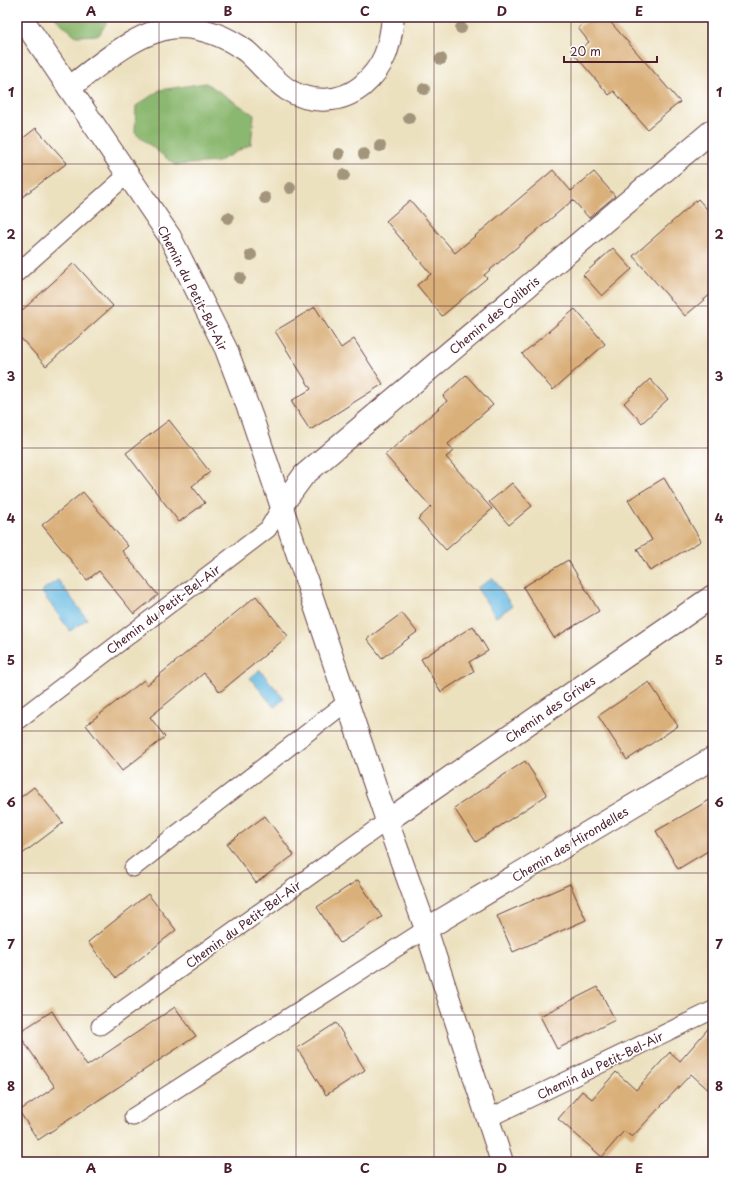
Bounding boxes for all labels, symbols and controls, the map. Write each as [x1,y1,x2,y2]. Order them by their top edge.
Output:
text: A [86,1,96,20]
text: B [224,1,233,20]
text: C [360,1,370,20]
text: D [497,1,507,20]
text: E [635,1,643,20]
scale bar [564,38,657,64]
text: 20 m [570,42,601,60]
text: 1 [8,82,14,101]
text: 1 [716,82,722,101]
street label: Chemin du Petit-Bel-Air [154,222,233,354]
text: 2 [6,224,16,243]
text: 2 [714,224,724,243]
street label: Chemin des Colibris [445,272,543,358]
text: 3 [7,366,16,385]
text: 3 [715,366,724,385]
text: 4 [7,508,16,527]
text: 4 [715,508,724,527]
street label: Chemin du Petit-Bel-Air [102,560,224,658]
text: 5 [7,650,15,669]
text: 5 [715,650,723,669]
street label: Chemin des Grives [501,671,599,747]
text: 6 [6,792,16,811]
text: 6 [714,792,724,811]
street label: Chemin des Hirondelles [508,802,632,886]
street label: Chemin du Petit-Bel-Air [182,876,305,972]
text: 7 [7,934,15,953]
text: 7 [715,934,723,953]
street label: Chemin du Petit-Bel-Air [534,1026,667,1103]
text: 8 [7,1076,15,1095]
text: 8 [715,1076,723,1095]
text: A [86,1158,96,1177]
text: B [224,1158,233,1177]
text: C [360,1158,370,1177]
text: D [497,1158,507,1177]
text: E [635,1158,643,1177]

